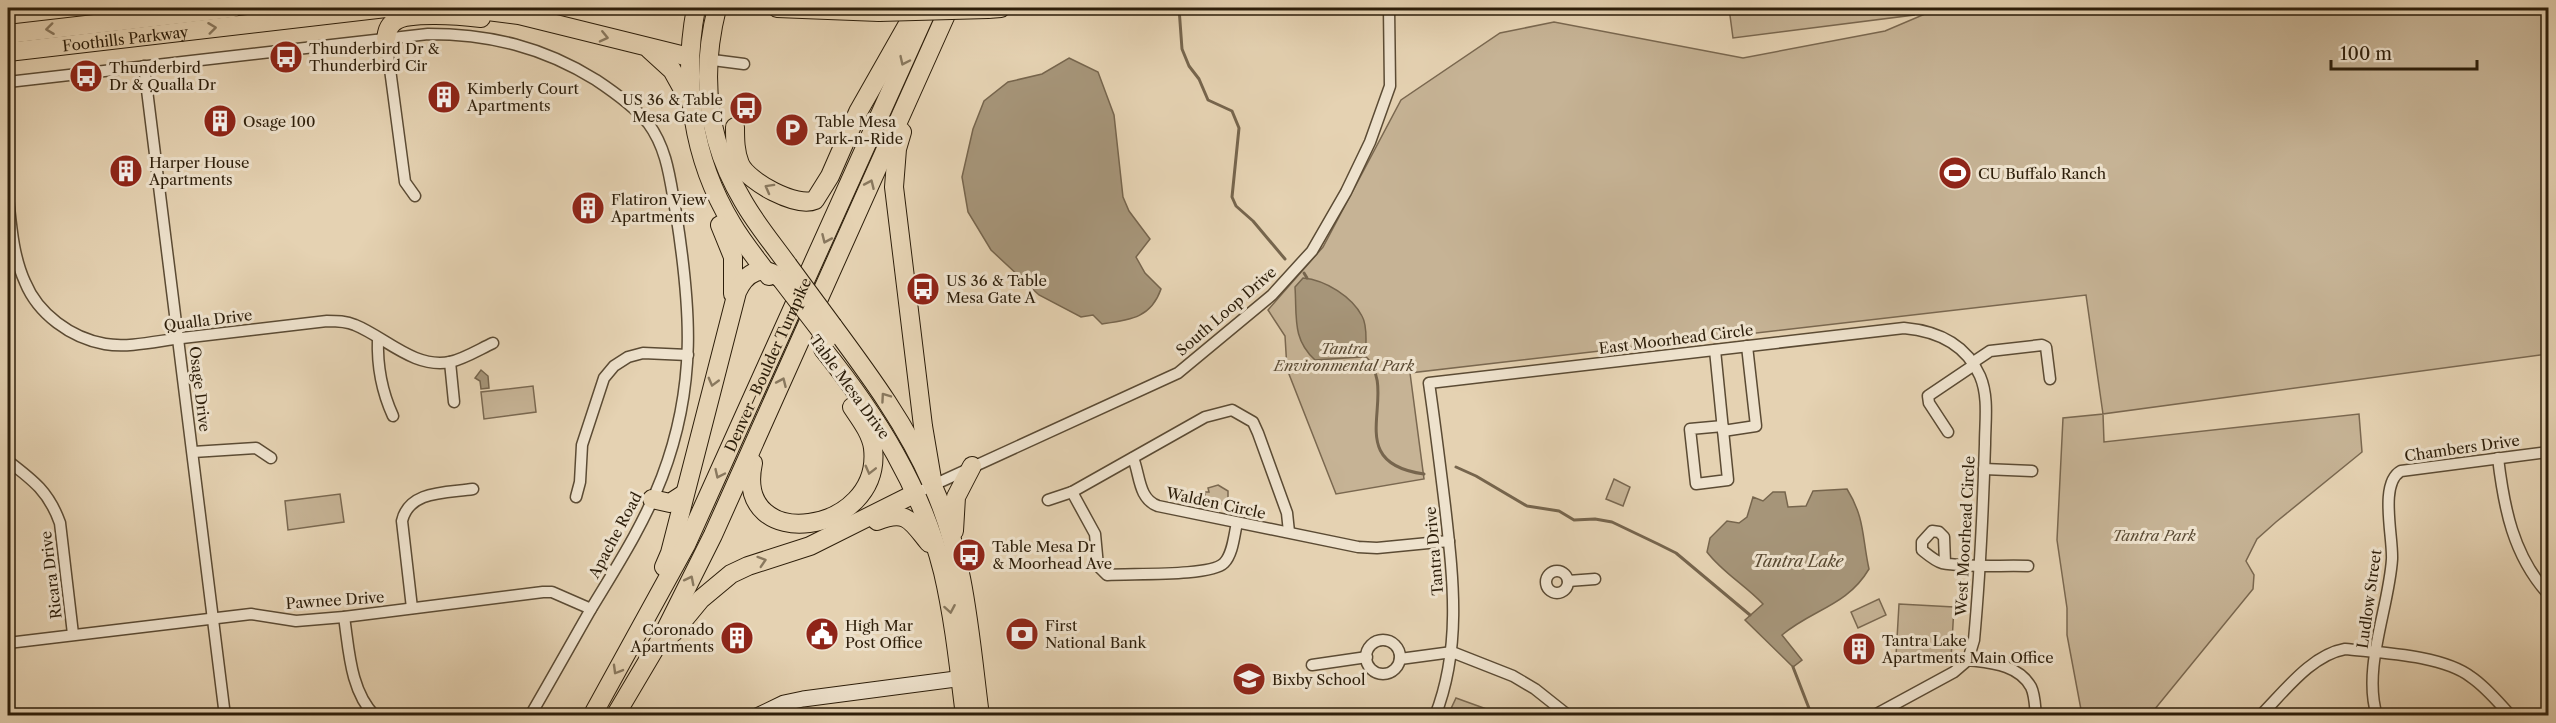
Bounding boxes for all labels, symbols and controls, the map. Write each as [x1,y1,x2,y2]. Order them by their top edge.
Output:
one-way arrow [45,22,54,35]
street label: Foothills Parkway [61,22,190,55]
one-way arrow [207,22,216,34]
one-way arrow [599,30,609,43]
scale bar [2331,33,2476,71]
bus stop icon: Thunderbird Dr & Thunderbird Cir [268,39,304,75]
place label: Thunderbird Dr & Thunderbird Cir [309,39,439,75]
text: 100 m [2340,43,2392,65]
one-way arrow [900,54,912,65]
bus stop icon: Thunderbird Dr & Qualla Dr [68,58,104,94]
place label: Thunderbird Dr & Qualla Dr [109,58,217,94]
building icon: Kimberly Court Apartments [426,79,462,115]
place label: Kimberly Court Apartments [466,79,579,115]
place label: US 36 & Table Mesa Gate C [622,90,723,126]
bus stop icon: US 36 & Table Mesa Gate C [728,90,764,126]
building icon: Osage 100 [202,103,238,139]
place label: Osage 100 [243,112,315,131]
parking icon: Table Mesa Park-n-Ride [774,112,810,148]
place label: Table Mesa Park-n-Ride [815,112,903,148]
building icon: Harper House Apartments [108,153,144,189]
place label: Harper House Apartments [148,153,250,189]
sports icon: CU Buffalo Ranch [1937,155,1973,191]
place label: CU Buffalo Ranch [1978,164,2107,183]
one-way arrow [863,180,875,191]
one-way arrow [765,184,775,195]
building icon: Flatiron View Apartments [570,190,606,226]
place label: Flatiron View Apartments [610,190,708,226]
one-way arrow [821,233,833,244]
street label: South Loop Drive [1172,262,1280,360]
bus stop icon: US 36 & Table Mesa Gate A [905,271,941,307]
place label: US 36 & Table Mesa Gate A [946,271,1047,307]
street label: Denver–Boulder Turnpike [720,274,815,455]
street label: Qualla Drive [163,305,253,335]
street label: East Moorhead Circle [1598,320,1754,358]
street label: Table Mesa Drive [806,331,894,443]
park label: Tantra Environmental Park [1273,339,1414,375]
street label: Osage Drive [185,345,215,433]
one-way arrow [708,376,720,387]
one-way arrow [775,377,787,388]
one-way arrow [881,392,892,403]
street label: Chambers Drive [2403,431,2521,465]
street label: West Moorhead Circle [1951,455,1979,618]
one-way arrow [865,464,877,475]
one-way arrow [715,468,727,479]
street label: Walden Circle [1163,483,1268,523]
street label: Apache Road [584,489,646,582]
street label: Tantra Drive [1421,506,1447,596]
park label: Tantra Park [2112,526,2196,545]
street label: Ricara Drive [36,530,66,620]
bus stop icon: Table Mesa Dr & Moorhead Ave [951,537,987,573]
place label: Table Mesa Dr & Moorhead Ave [992,537,1112,573]
street label: Ludlow Street [2353,548,2385,650]
water label: Tantra Lake [1753,551,1844,571]
one-way arrow [756,556,767,569]
one-way arrow [683,575,695,586]
street label: Pawnee Drive [285,587,385,613]
one-way arrow [943,604,956,614]
public building icon: High Mar Post Office [804,616,840,652]
place label: High Mar Post Office [845,616,923,652]
bank icon: First National Bank [1004,616,1040,652]
place label: First National Bank [1045,616,1148,652]
place label: Coronado Apartments [630,620,714,656]
building icon: Coronado Apartments [719,620,755,656]
building icon: Tantra Lake Apartments Main Office [1841,631,1877,667]
place label: Tantra Lake Apartments Main Office [1881,631,2054,667]
school or university icon: Bixby School [1231,661,1267,697]
one-way arrow [613,664,625,674]
place label: Bixby School [1272,670,1366,689]

